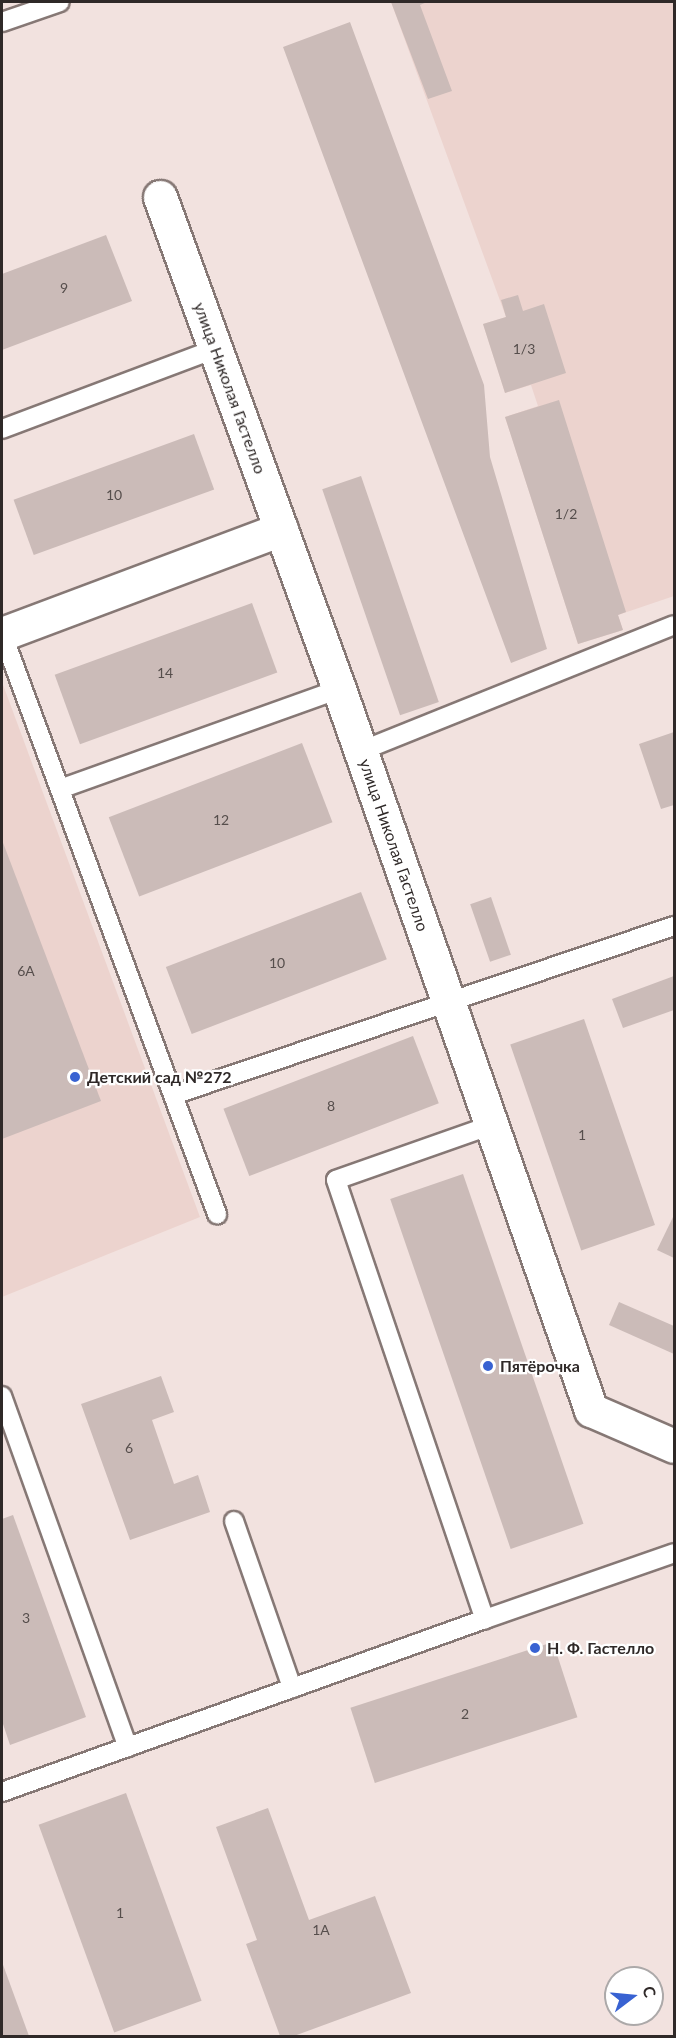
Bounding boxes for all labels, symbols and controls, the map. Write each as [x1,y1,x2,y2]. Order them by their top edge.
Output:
house number: 9 [60,280,68,296]
street label: улица Николая Гастелло [190,300,270,476]
house number: 1/3 [513,341,535,357]
house number: 10 [106,487,122,503]
house number: 1/2 [555,506,577,522]
house number: 14 [157,665,173,681]
street label: улица Николая Гастелло [355,756,433,934]
house number: 12 [213,812,229,828]
house number: 10 [269,955,285,971]
house number: 6А [17,963,35,979]
place label: Детский сад №272 [87,1067,231,1087]
marker: Детский сад №272 [68,1070,82,1084]
house number: 8 [327,1098,335,1114]
house number: 1 [578,1127,586,1143]
place label: Пятёрочка [500,1356,580,1376]
marker: Пятёрочка [481,1359,495,1373]
house number: 6 [125,1440,133,1456]
house number: 3 [22,1610,30,1626]
place label: Н. Ф. Гастелло [547,1638,654,1658]
marker: Н. Ф. Гастелло [528,1641,542,1655]
house number: 2 [461,1706,469,1722]
house number: 1 [116,1905,124,1921]
house number: 1А [312,1922,330,1938]
north arrow [604,1966,664,2026]
text: С [639,1984,660,1999]

